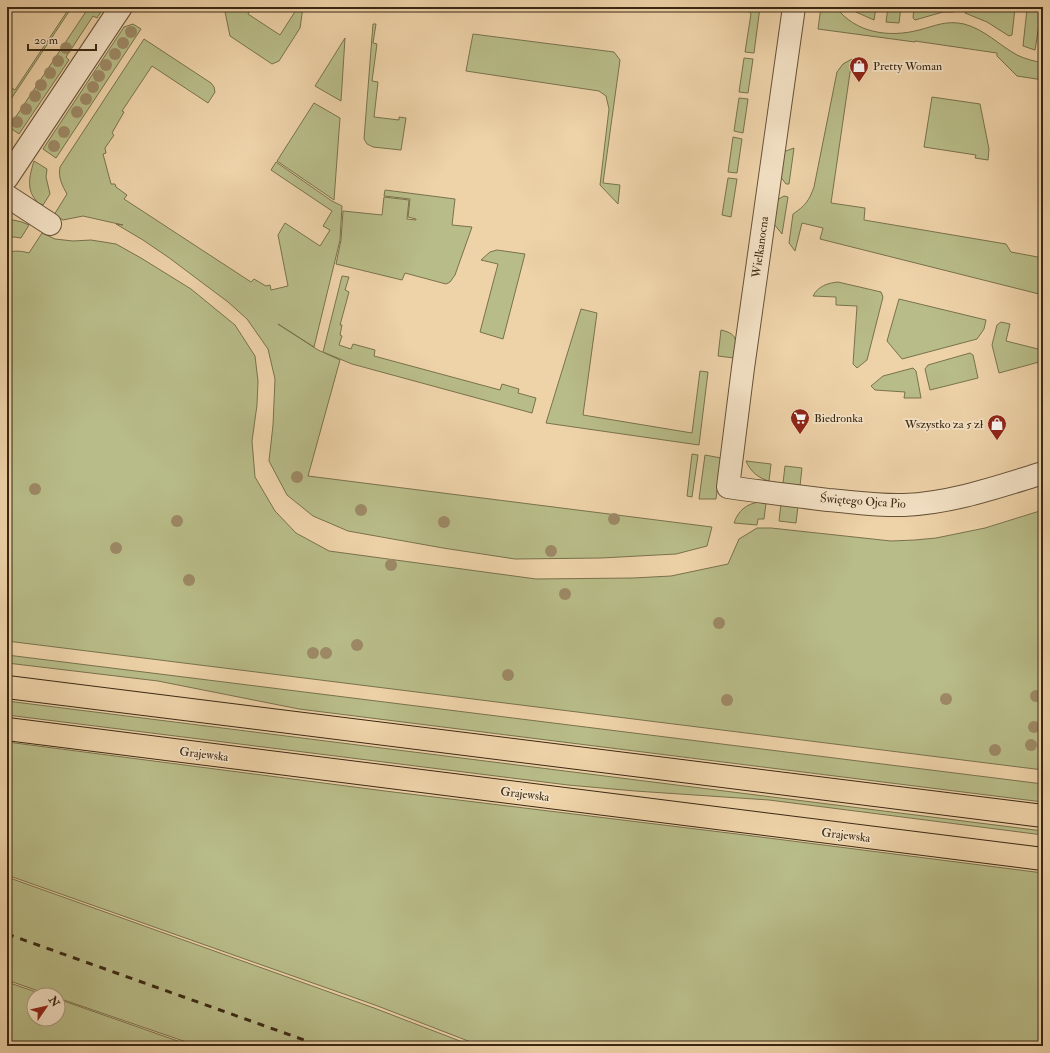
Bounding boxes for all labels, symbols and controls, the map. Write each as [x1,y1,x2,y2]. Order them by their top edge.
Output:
scale bar [28,26,96,52]
text: 20 m [34,33,59,48]
shop icon: Pretty Woman [848,55,870,83]
place label: Pretty Woman [873,59,942,74]
street label: Wielkanocna [749,214,772,280]
supermarket icon: Biedronka [789,407,811,435]
place label: Biedronka [814,411,864,426]
shop icon: Wszystko za 5 zł [986,413,1008,441]
place label: Wszystko za 5 zł [904,417,984,432]
street label: Świętego Ojca Pio [820,491,907,512]
street label: Grajewska [179,744,230,765]
street label: Grajewska [500,784,551,805]
street label: Grajewska [821,825,872,846]
north arrow [26,987,66,1027]
text: N [45,993,63,1010]

